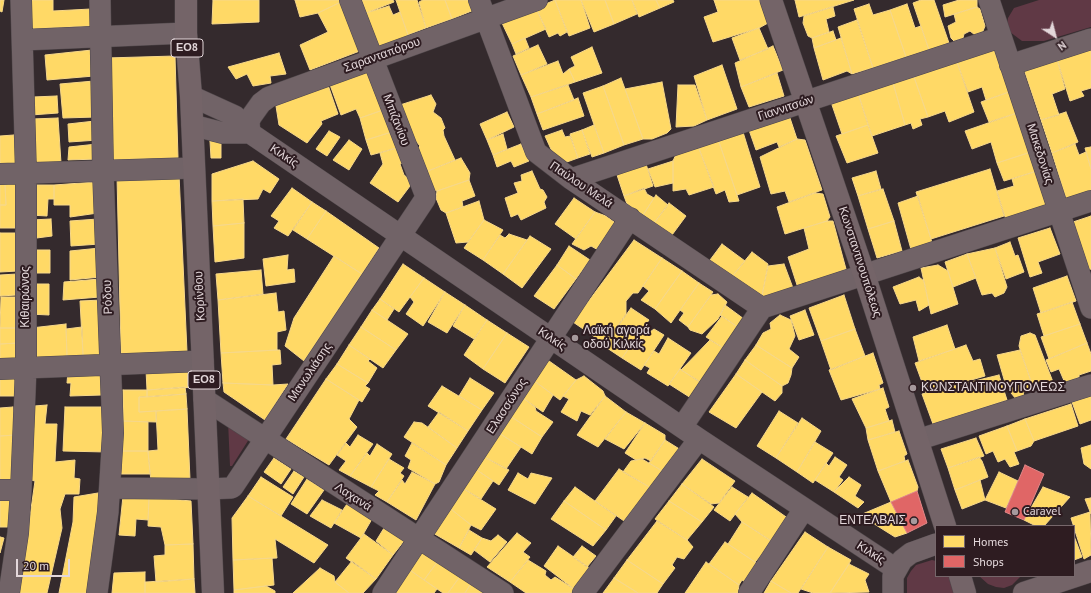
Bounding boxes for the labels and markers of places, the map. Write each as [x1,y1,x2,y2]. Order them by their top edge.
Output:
place label: Λαϊκή αγορά οδού Κιλκίς [583,324,650,352]
marker: Λαϊκή αγορά οδού Κιλκίς [570,333,580,343]
place label: ΚΩΝΣΤΑΝΤΙΝΟΥΠΟΛΕΩΣ [921,381,1065,395]
marker: ΚΩΝΣΤΑΝΤΙΝΟΥΠΟΛΕΩΣ [908,383,918,393]
place label: Caravel [1023,505,1061,519]
marker: Caravel [1010,507,1020,517]
place label: ΕΝΤΕΛΒΑΙΣ [839,514,906,528]
marker: ΕΝΤΕΛΒΑΙΣ [909,516,919,526]

